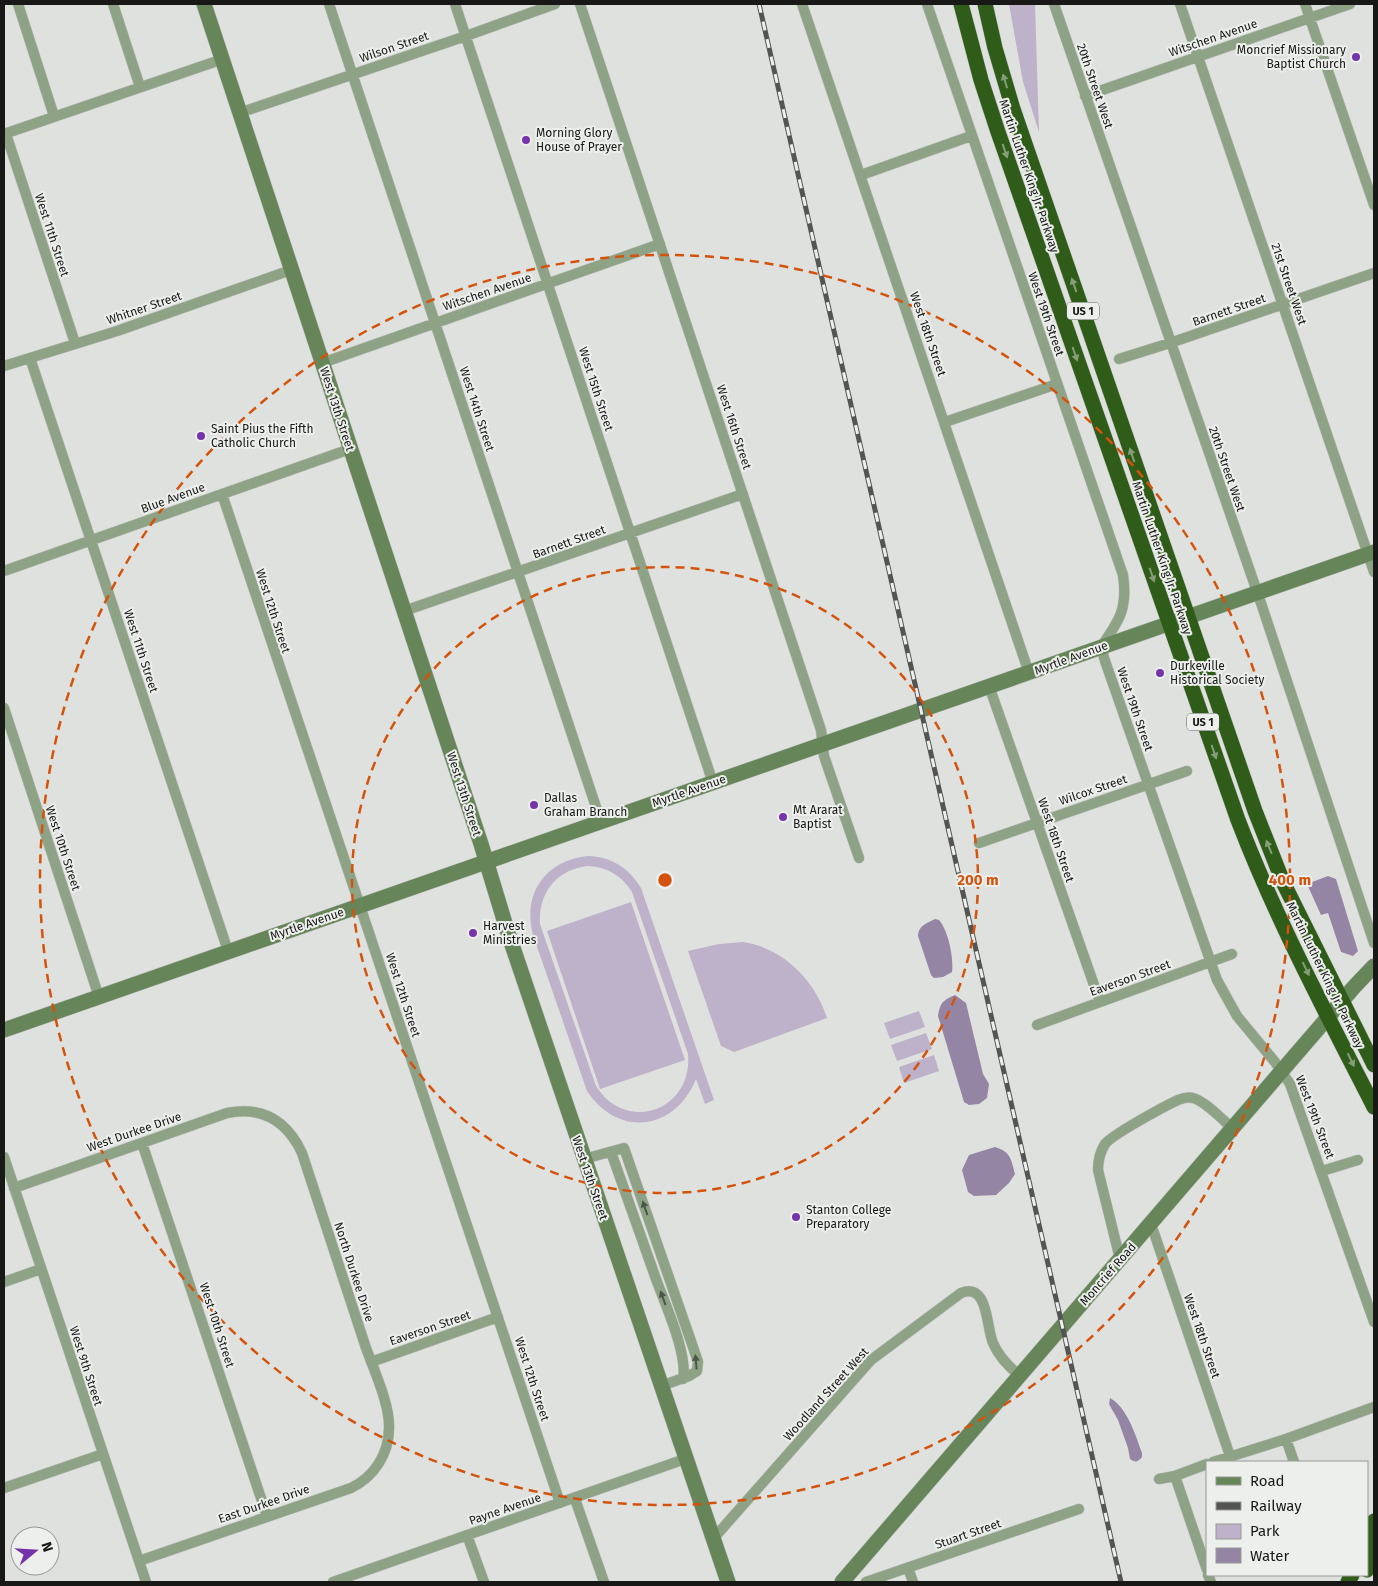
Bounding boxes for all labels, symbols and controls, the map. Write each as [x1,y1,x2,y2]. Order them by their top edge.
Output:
street label: Witschen Avenue [1167,16,1259,60]
street label: Wilson Street [358,28,431,65]
street label: 20th Street West [1074,42,1116,131]
place label: Moncrief Missionary Baptist Church [1237,43,1346,71]
marker: Moncrief Missionary Baptist Church [1350,51,1362,63]
one-way arrow [1000,73,1008,88]
street label: Martin Luther King Jr. Parkway [996,97,1062,255]
place label: Morning Glory House of Prayer [536,126,622,154]
marker: Morning Glory House of Prayer [520,134,532,146]
one-way arrow [1001,144,1009,159]
street label: West 11th Street [32,192,72,279]
street label: 21st Street West [1268,241,1310,328]
street label: Witschen Avenue [441,270,533,314]
street label: West 19th Street [1025,270,1067,359]
one-way arrow [1069,277,1077,292]
street label: Whitner Street [105,288,184,327]
street label: West 18th Street [907,290,949,379]
street label: Barnett Street [1191,291,1268,329]
road number: US 1 [1067,302,1099,320]
street label: West 15th Street [576,345,616,433]
one-way arrow [1071,347,1079,362]
street label: West 13th Street [317,365,357,454]
street label: West 14th Street [457,365,497,454]
street label: West 16th Street [714,383,754,472]
place label: Saint Pius the Fifth Catholic Church [211,422,313,450]
street label: 20th Street West [1206,425,1248,514]
marker: Saint Pius the Fifth Catholic Church [195,430,207,442]
one-way arrow [1128,447,1135,462]
street label: Martin Luther King Jr. Parkway [1129,479,1195,637]
street label: Blue Avenue [139,480,207,516]
street label: Barnett Street [531,522,608,562]
street label: West 12th Street [253,567,293,655]
one-way arrow [1148,568,1156,583]
street label: West 11th Street [121,608,161,695]
street label: Myrtle Avenue [1032,638,1110,678]
place label: Durkeville Historical Society [1170,659,1265,687]
street label: West 19th Street [1114,665,1156,754]
marker: Durkeville Historical Society [1154,667,1166,679]
road number: US 1 [1187,714,1219,730]
one-way arrow [1210,744,1218,759]
street label: West 13th Street [444,750,484,839]
street label: Myrtle Avenue [650,772,728,810]
street label: Wilcox Street [1057,772,1129,808]
place label: Dallas Graham Branch [544,791,627,819]
street label: West 18th Street [1035,796,1077,885]
marker: Dallas Graham Branch [528,799,540,811]
place label: Mt Ararat Baptist [793,803,843,831]
street label: West 10th Street [43,804,84,893]
marker: Mt Ararat Baptist [777,811,789,823]
one-way arrow [1265,839,1273,854]
centre of rings [656,871,674,889]
text: 200 m [957,871,999,889]
text: 400 m [1269,871,1311,889]
street label: Martin Luther King Jr. Parkway [1283,899,1367,1051]
street label: Myrtle Avenue [268,905,346,943]
place label: Harvest Ministries [483,919,537,947]
marker: Harvest Ministries [467,927,479,939]
street label: West 12th Street [383,951,423,1039]
street label: Eaverson Street [1088,957,1173,999]
one-way arrow [1301,962,1310,977]
one-way arrow [1347,1053,1355,1068]
street label: West 19th Street [1293,1073,1338,1161]
street label: West Durkee Drive [85,1109,183,1155]
street label: West 13th Street [569,1134,611,1222]
one-way arrow [641,1200,649,1215]
place label: Stanton College Preparatory [806,1203,891,1231]
marker: Stanton College Preparatory [790,1211,802,1223]
street label: North Durkee Drive [331,1220,377,1324]
street label: Moncrief Road [1077,1240,1139,1308]
street label: West 10th Street [197,1281,238,1370]
one-way arrow [659,1290,667,1305]
street label: West 18th Street [1181,1292,1223,1381]
street label: Eaverson Street [388,1307,473,1348]
street label: West 9th Street [67,1324,106,1408]
street label: West 12th Street [512,1335,552,1423]
street label: Woodland Street West [781,1344,872,1443]
one-way arrow [692,1353,700,1369]
legend [1206,1461,1368,1576]
text: Road [1250,1472,1285,1490]
street label: East Durkee Drive [217,1482,311,1526]
street label: Payne Avenue [467,1490,543,1528]
text: Railway [1250,1497,1302,1515]
street label: Stuart Street [933,1516,1004,1552]
text: Park [1250,1522,1280,1540]
north arrow [10,1526,60,1576]
text: N [37,1540,56,1554]
text: Water [1250,1547,1289,1565]

